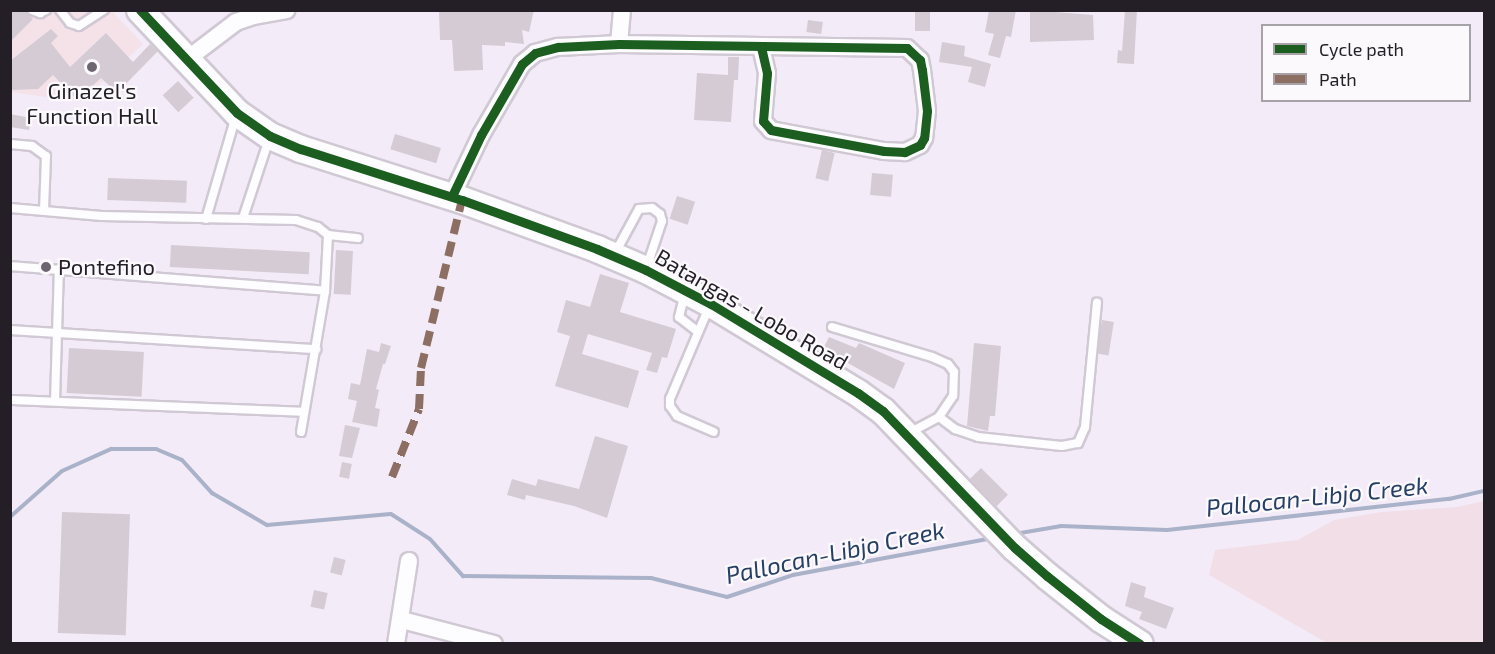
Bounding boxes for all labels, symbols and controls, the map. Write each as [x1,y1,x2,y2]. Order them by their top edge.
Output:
legend [1261,24,1471,102]
text: Cycle path [1319,38,1404,60]
marker: Ginazel's Function Hall [85,60,99,74]
text: Path [1319,68,1357,90]
place label: Ginazel's Function Hall [26,77,158,128]
street label: Batangas - Lobo Road [651,243,853,375]
place label: Pontefino [58,254,155,280]
marker: Pontefino [39,260,53,274]
water label: Pallocan-Libjo Creek [1205,470,1429,522]
water label: Pallocan-Libjo Creek [723,515,947,589]

